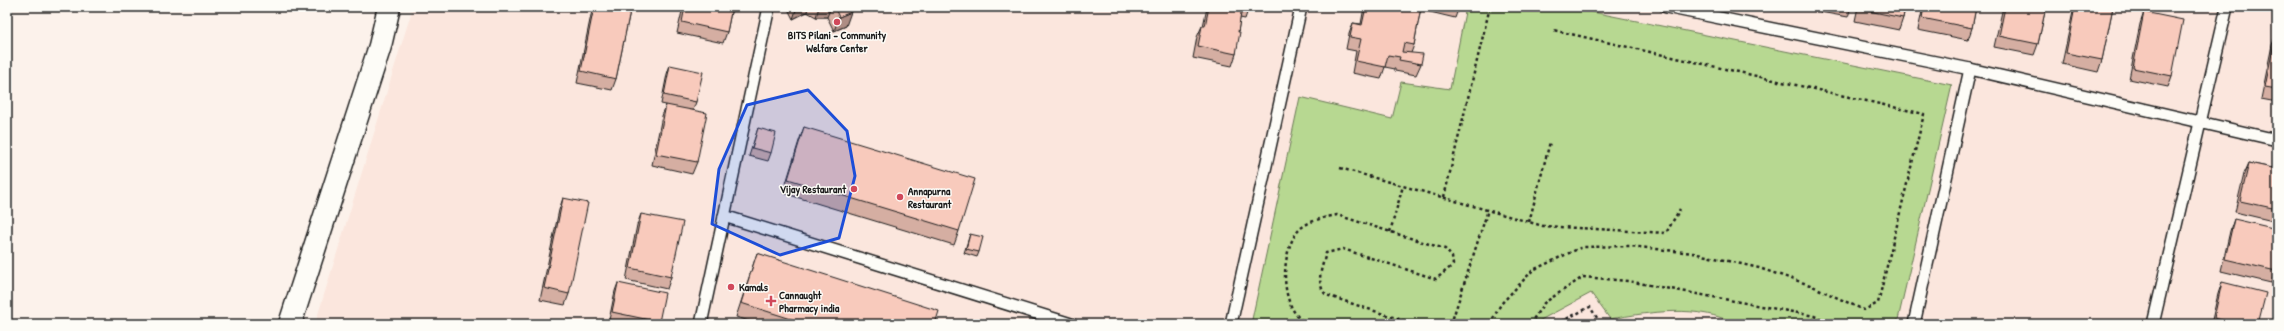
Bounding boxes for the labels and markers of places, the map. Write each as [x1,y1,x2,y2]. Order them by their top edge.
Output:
marker: BITS Pilani - Community Welfare Center [832,17,842,27]
place label: BITS Pilani - Community Welfare Center [788,28,887,55]
place label: Vijay Restaurant [780,182,847,197]
marker: Vijay Restaurant [849,184,859,194]
place label: Annapurna Restaurant [908,184,953,211]
marker: Annapurna Restaurant [895,192,905,202]
place label: Kamals [739,280,769,294]
marker: Kamals [726,282,736,292]
place label: Cannaught Pharmacy india [779,288,840,316]
marker: Cannaught Pharmacy india [766,296,776,306]

